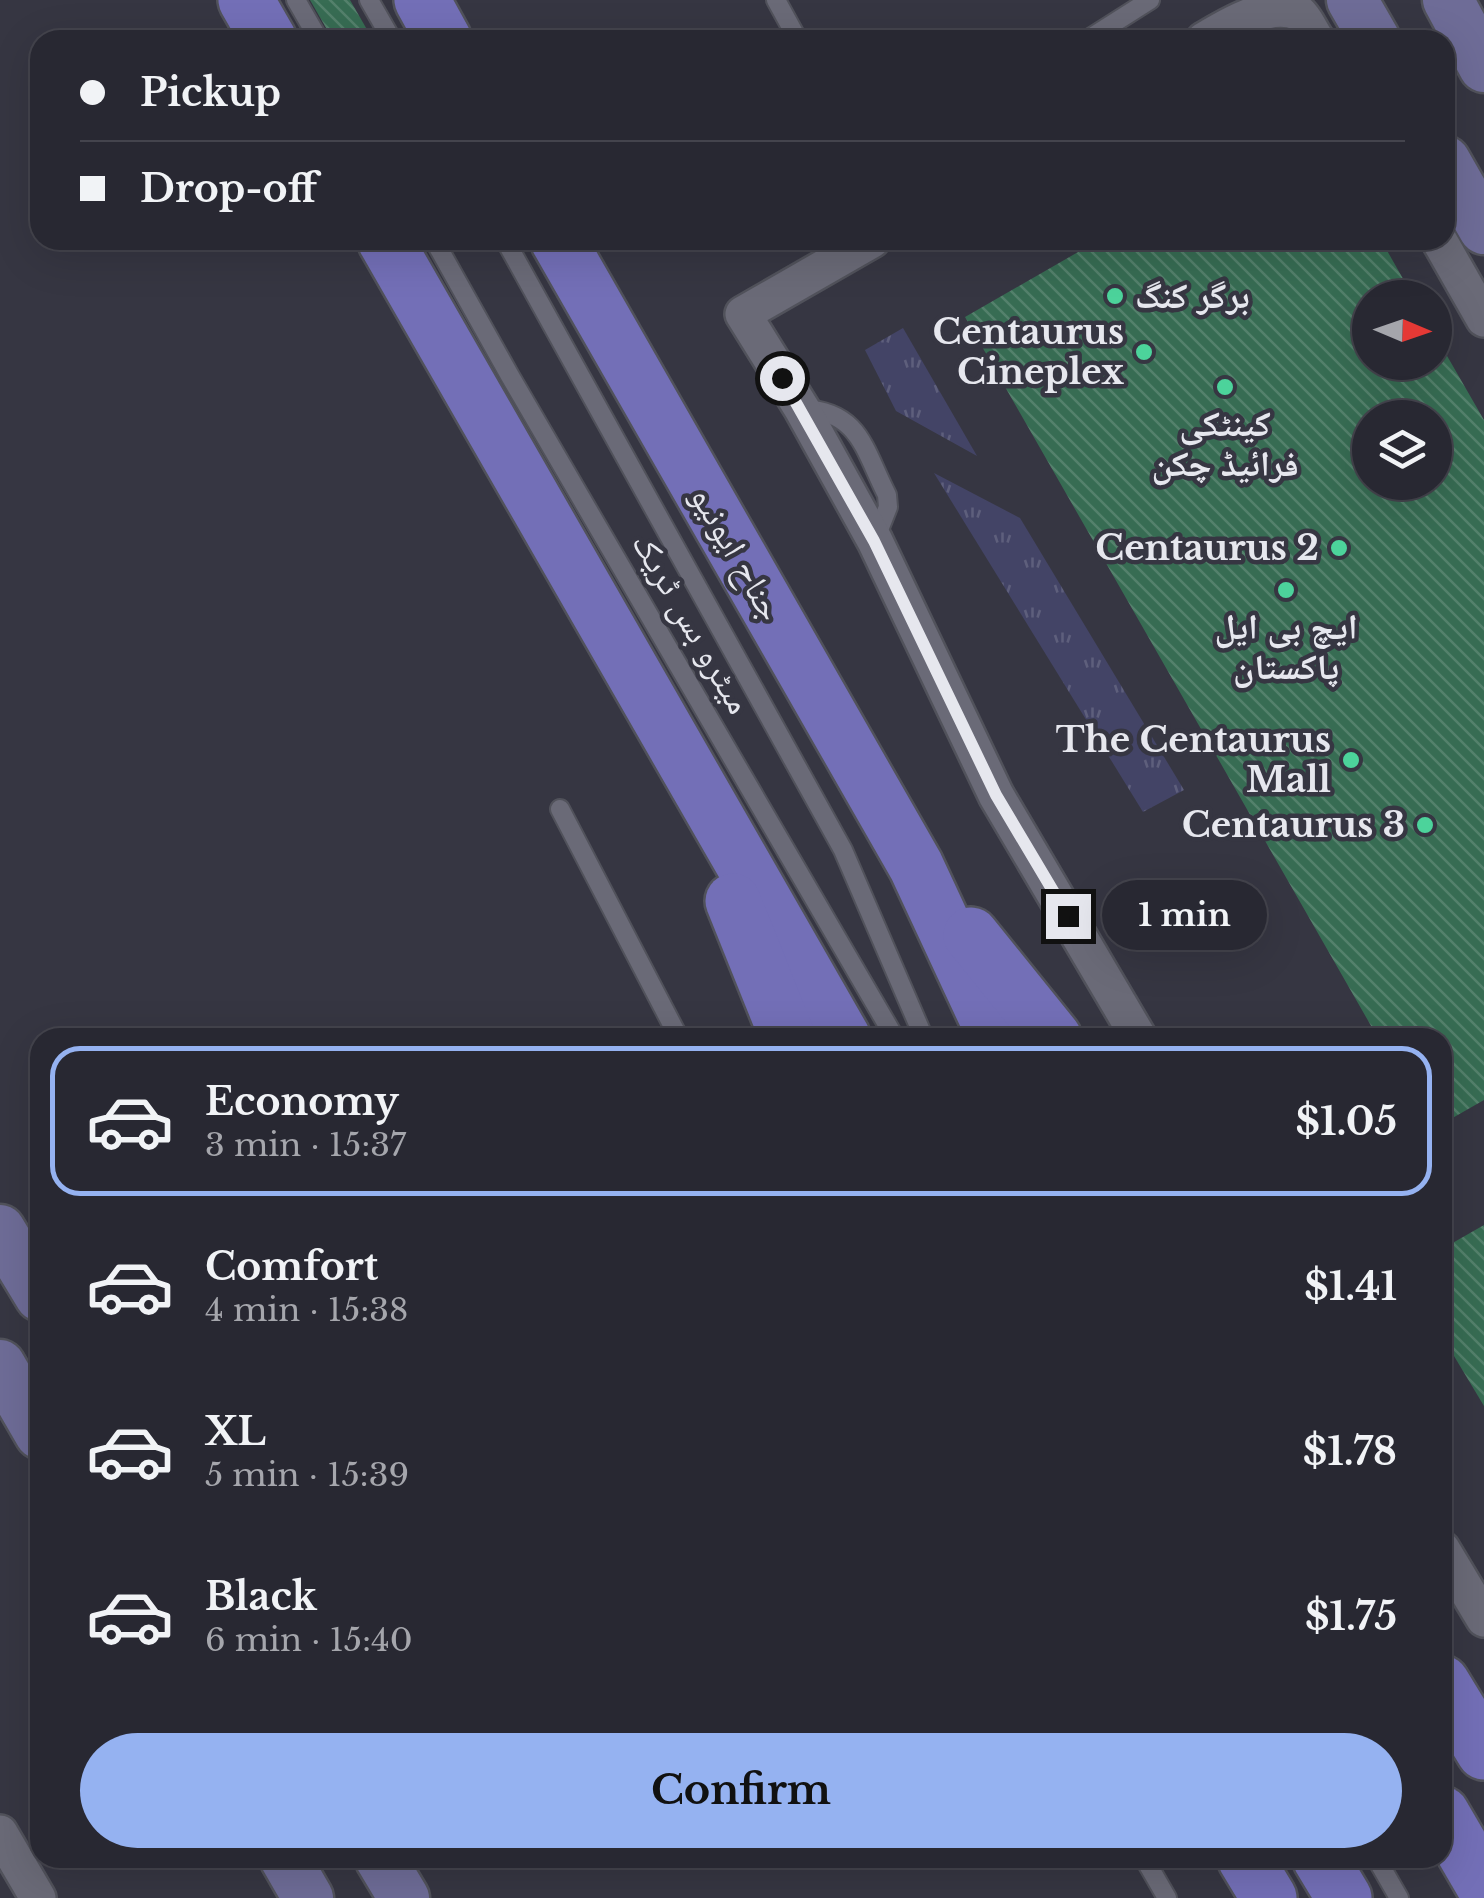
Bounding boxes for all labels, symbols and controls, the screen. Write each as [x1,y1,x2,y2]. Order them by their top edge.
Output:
text: Pickup [140,69,281,116]
text: Drop-off [140,165,317,212]
place label: برگر کنگ [1135,274,1250,317]
north arrow [1352,280,1452,380]
map controls [1352,280,1452,500]
marker: برگر کنگ [1104,285,1126,307]
place label: Centaurus Cineplex [932,310,1124,393]
marker: Centaurus Cineplex [1133,341,1155,363]
route start [760,356,805,401]
marker: کینٹکی فرائیڈ چکن [1214,376,1236,398]
button: layers [1352,400,1452,500]
place label: کینٹکی فرائیڈ چکن [1151,402,1299,486]
street label: جناح ایونیو [681,477,793,629]
street label: میٹرو بس ٹریک [623,524,762,721]
place label: Centaurus 2 [1095,526,1319,569]
marker: Centaurus 2 [1328,537,1350,559]
marker: ایچ بی ایل پاکستان [1275,579,1297,601]
place label: ایچ بی ایل پاکستان [1214,605,1358,688]
place label: The Centaurus Mall [1056,718,1331,801]
marker: The Centaurus Mall [1340,749,1362,771]
place label: Centaurus 3 [1182,803,1405,846]
marker: Centaurus 3 [1414,814,1436,836]
callout: 1 min [1103,881,1268,951]
route end [1046,894,1091,939]
text: 1 min [1138,895,1231,935]
icon: car [85,1076,175,1166]
text: Economy [205,1078,399,1125]
text: $1.05 [1296,1098,1397,1145]
text: 3 min · 15:37 [205,1125,406,1165]
icon: car [85,1241,175,1331]
text: Comfort [205,1243,378,1290]
text: $1.41 [1304,1263,1397,1310]
text: 4 min · 15:38 [205,1290,408,1330]
icon: car [85,1406,175,1496]
text: XL [205,1408,266,1455]
text: $1.78 [1303,1428,1397,1475]
text: 5 min · 15:39 [205,1455,409,1495]
icon: car [85,1571,175,1661]
text: Black [205,1573,317,1620]
text: $1.75 [1305,1593,1397,1640]
text: 6 min · 15:40 [205,1620,413,1660]
button: Confirm [80,1733,1402,1848]

